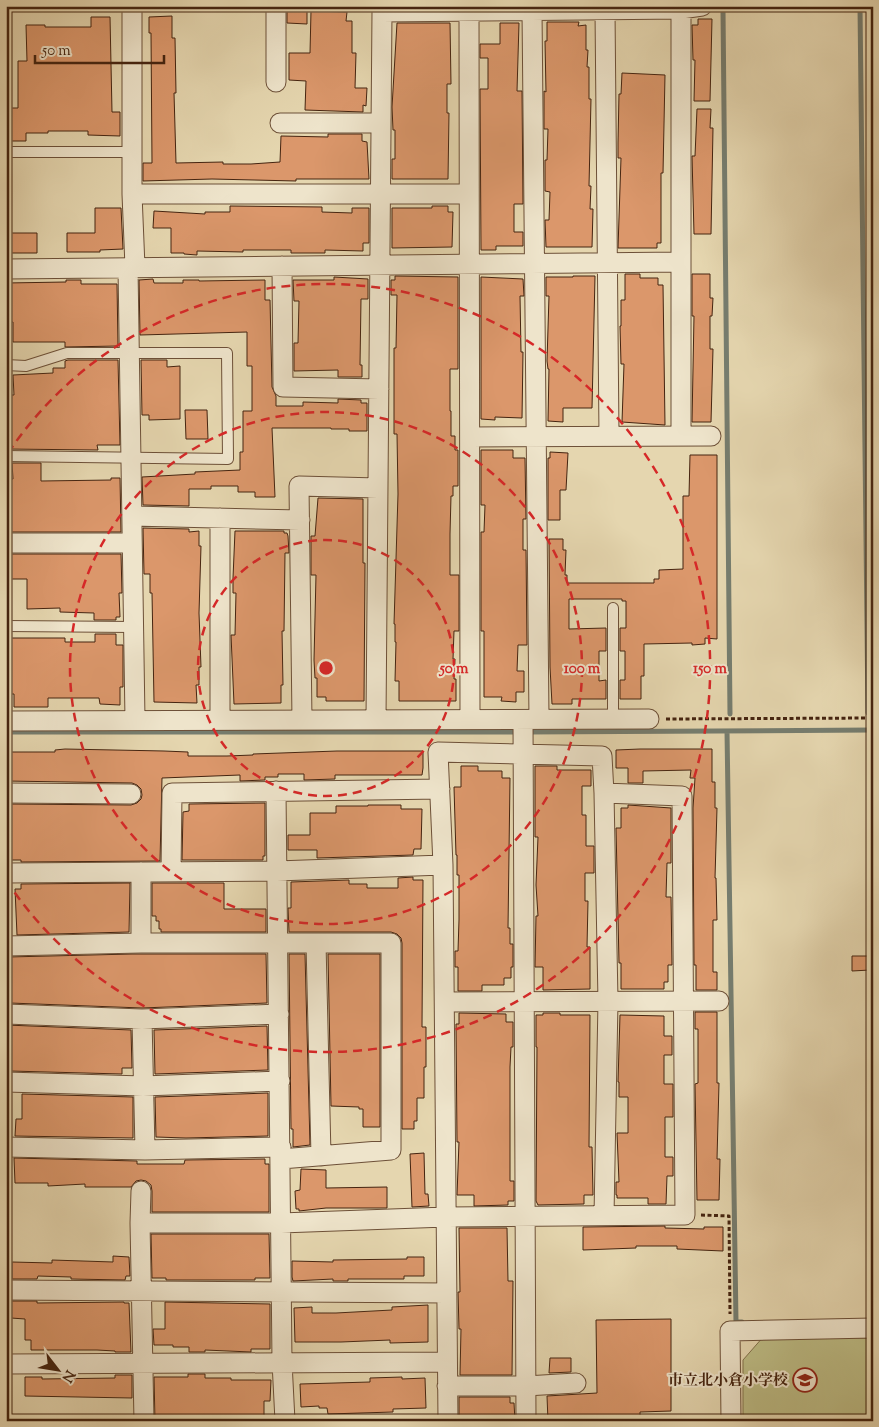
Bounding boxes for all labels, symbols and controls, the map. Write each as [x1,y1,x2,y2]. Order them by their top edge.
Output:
scale bar [35,32,164,64]
text: 50 m [41,41,71,62]
centre of rings [317,659,335,677]
text: 50 m [439,659,469,680]
text: 100 m [564,659,601,680]
text: 150 m [693,659,727,680]
north arrow [32,1344,82,1394]
text: N [56,1366,79,1386]
school or university icon: 市立北小倉小学校 [792,1367,818,1393]
place label: 市立北小倉小学校 [668,1371,788,1392]

